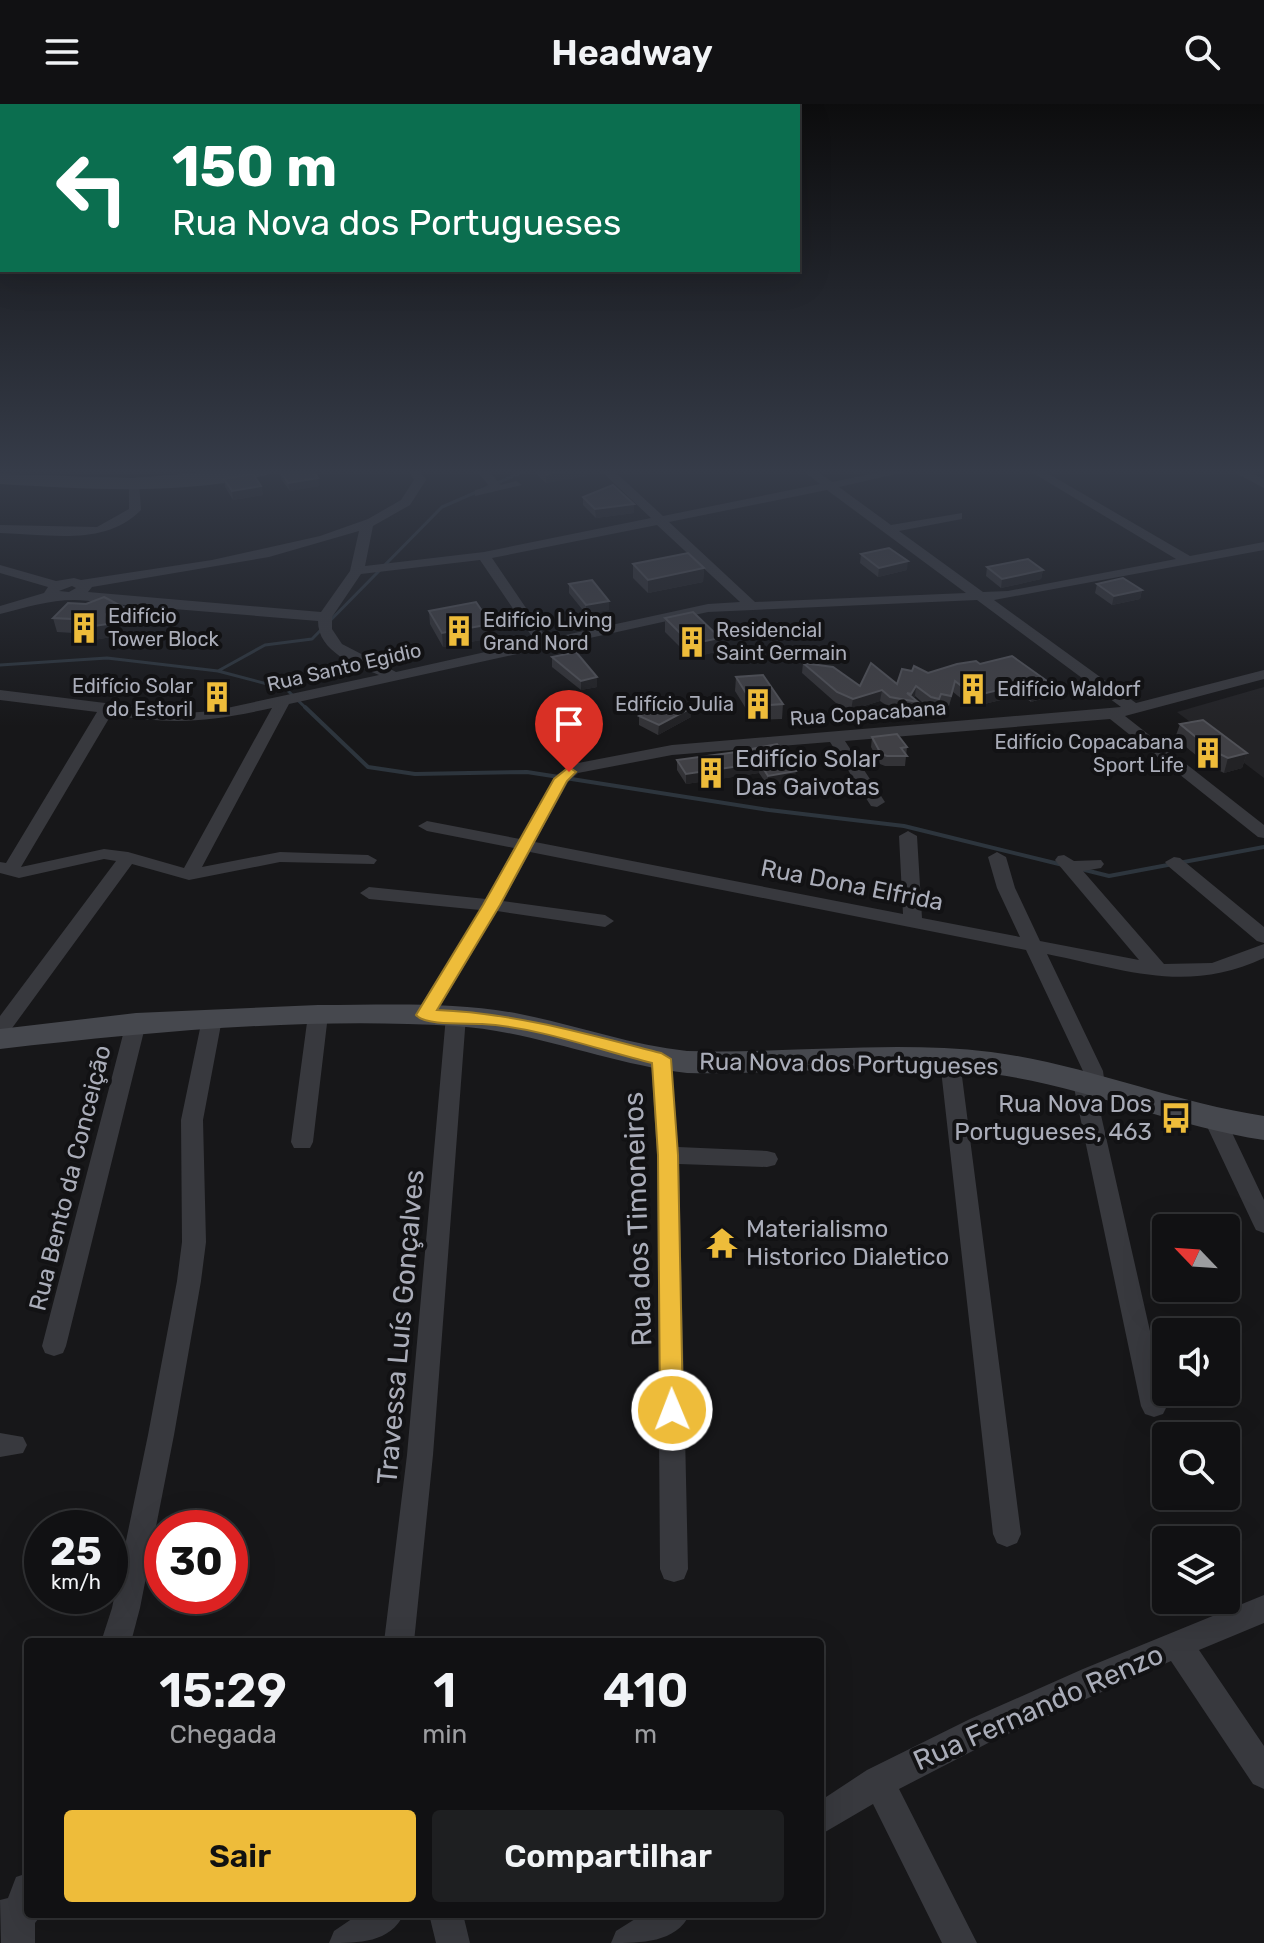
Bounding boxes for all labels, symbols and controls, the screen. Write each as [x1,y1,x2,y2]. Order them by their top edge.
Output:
icon: menu [40,30,84,74]
icon: search [1180,30,1224,74]
text: Headway [551,31,713,74]
text: 150 m [172,134,337,200]
icon: left [40,136,144,240]
text: Rua Nova dos Portugueses [172,201,621,244]
place label: Edifício Tower Block [108,604,220,651]
place label: Edifício Living Grand Nord [483,608,613,655]
building icon: Edifício Tower Block [67,611,101,645]
building icon: Edifício Living Grand Nord [442,614,476,648]
place label: Residencial Saint Germain [716,618,847,665]
building icon: Residencial Saint Germain [675,625,709,659]
street label: Rua Santo Egidio [264,638,424,696]
building icon: Edifício Waldorf [956,672,990,706]
place label: Edifício Solar do Estoril [72,674,193,721]
place label: Edifício Waldorf [997,677,1141,701]
building icon: Edifício Solar do Estoril [200,680,234,714]
building icon: Edifício Julia [741,687,775,721]
pin [535,690,603,772]
place label: Edifício Julia [615,692,734,716]
street label: Rua Copacabana [789,696,947,730]
icon: arrive [547,702,591,746]
place label: Edifício Copacabana Sport Life [994,730,1184,777]
building icon: Edifício Copacabana Sport Life [1191,736,1225,770]
place label: Edifício Solar Das Gaivotas [735,745,880,801]
building icon: Edifício Solar Das Gaivotas [694,756,728,790]
street label: Rua Dona Elfrida [758,854,946,916]
street label: Rua Bento da Conceição [23,1042,117,1314]
street label: Rua Nova dos Portugueses [699,1047,999,1081]
place label: Rua Nova Dos Portugueses, 463 [954,1090,1152,1146]
street label: Rua dos Timoneiros [617,1091,658,1347]
bus stop icon: Rua Nova Dos Portugueses, 463 [1159,1101,1193,1135]
street label: Travessa Luís Gonçalves [370,1168,431,1486]
north arrow [1152,1214,1240,1302]
map controls [1152,1214,1240,1614]
place label: Materialismo Historico Dialetico [746,1215,949,1271]
temple icon: Materialismo Historico Dialetico [705,1226,739,1260]
button: sound [1152,1318,1240,1406]
position arrow [630,1368,714,1452]
button: search [1152,1422,1240,1510]
speed limit sign: 30 [144,1510,248,1614]
button: layers [1152,1526,1240,1614]
text: 25 [50,1528,102,1575]
text: km/h [51,1570,101,1594]
street label: Rua Fernando Renzo [908,1638,1168,1777]
text: 15:29 [159,1662,287,1719]
text: 1 [433,1662,456,1719]
text: 410 [603,1662,689,1719]
text: Chegada [169,1719,277,1750]
text: min [422,1719,467,1750]
text: m [634,1719,657,1750]
button: Sair [64,1810,416,1902]
button: Compartilhar [432,1810,784,1902]

